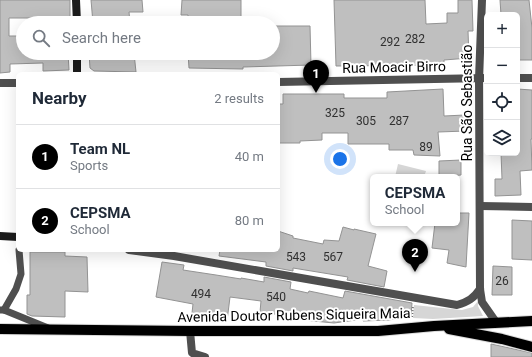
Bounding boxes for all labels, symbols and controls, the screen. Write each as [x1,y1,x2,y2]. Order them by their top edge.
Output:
map controls [484,12,520,156]
button: + [484,12,520,48]
search box [16,16,280,60]
icon: search [30,27,52,49]
text: Search here [62,29,141,47]
house number: 282 [405,32,425,46]
house number: 292 [380,35,400,49]
street label: Rua São Sebastião [459,45,475,161]
button: − [484,48,520,84]
street label: Rua Moacir Birro [342,58,446,76]
pin: 1 [303,60,329,93]
button: locate [484,84,520,120]
text: Nearby [32,88,87,108]
text: 2 results [214,91,264,106]
house number: 325 [325,106,345,120]
house number: 305 [356,114,376,128]
house number: 287 [389,114,409,128]
button: layers [484,120,520,156]
text: Team NL [70,140,130,158]
house number: 89 [419,140,433,154]
text: 1 [41,149,49,164]
text: 40 m [235,149,264,164]
your location [330,149,350,169]
text: Sports [70,158,108,173]
popup [370,174,460,226]
text: CEPSMA [385,184,445,202]
text: School [385,202,424,217]
text: CEPSMA [70,204,131,222]
text: 2 [41,213,49,228]
text: 80 m [235,213,264,228]
text: School [70,222,110,237]
pin: 2 [402,239,428,272]
house number: 543 [286,250,306,264]
house number: 567 [323,250,343,264]
house number: 26 [495,274,509,288]
house number: 494 [191,287,211,301]
house number: 540 [266,290,286,304]
street label: Avenida Doutor Rubens Siqueira Maia [177,305,411,325]

